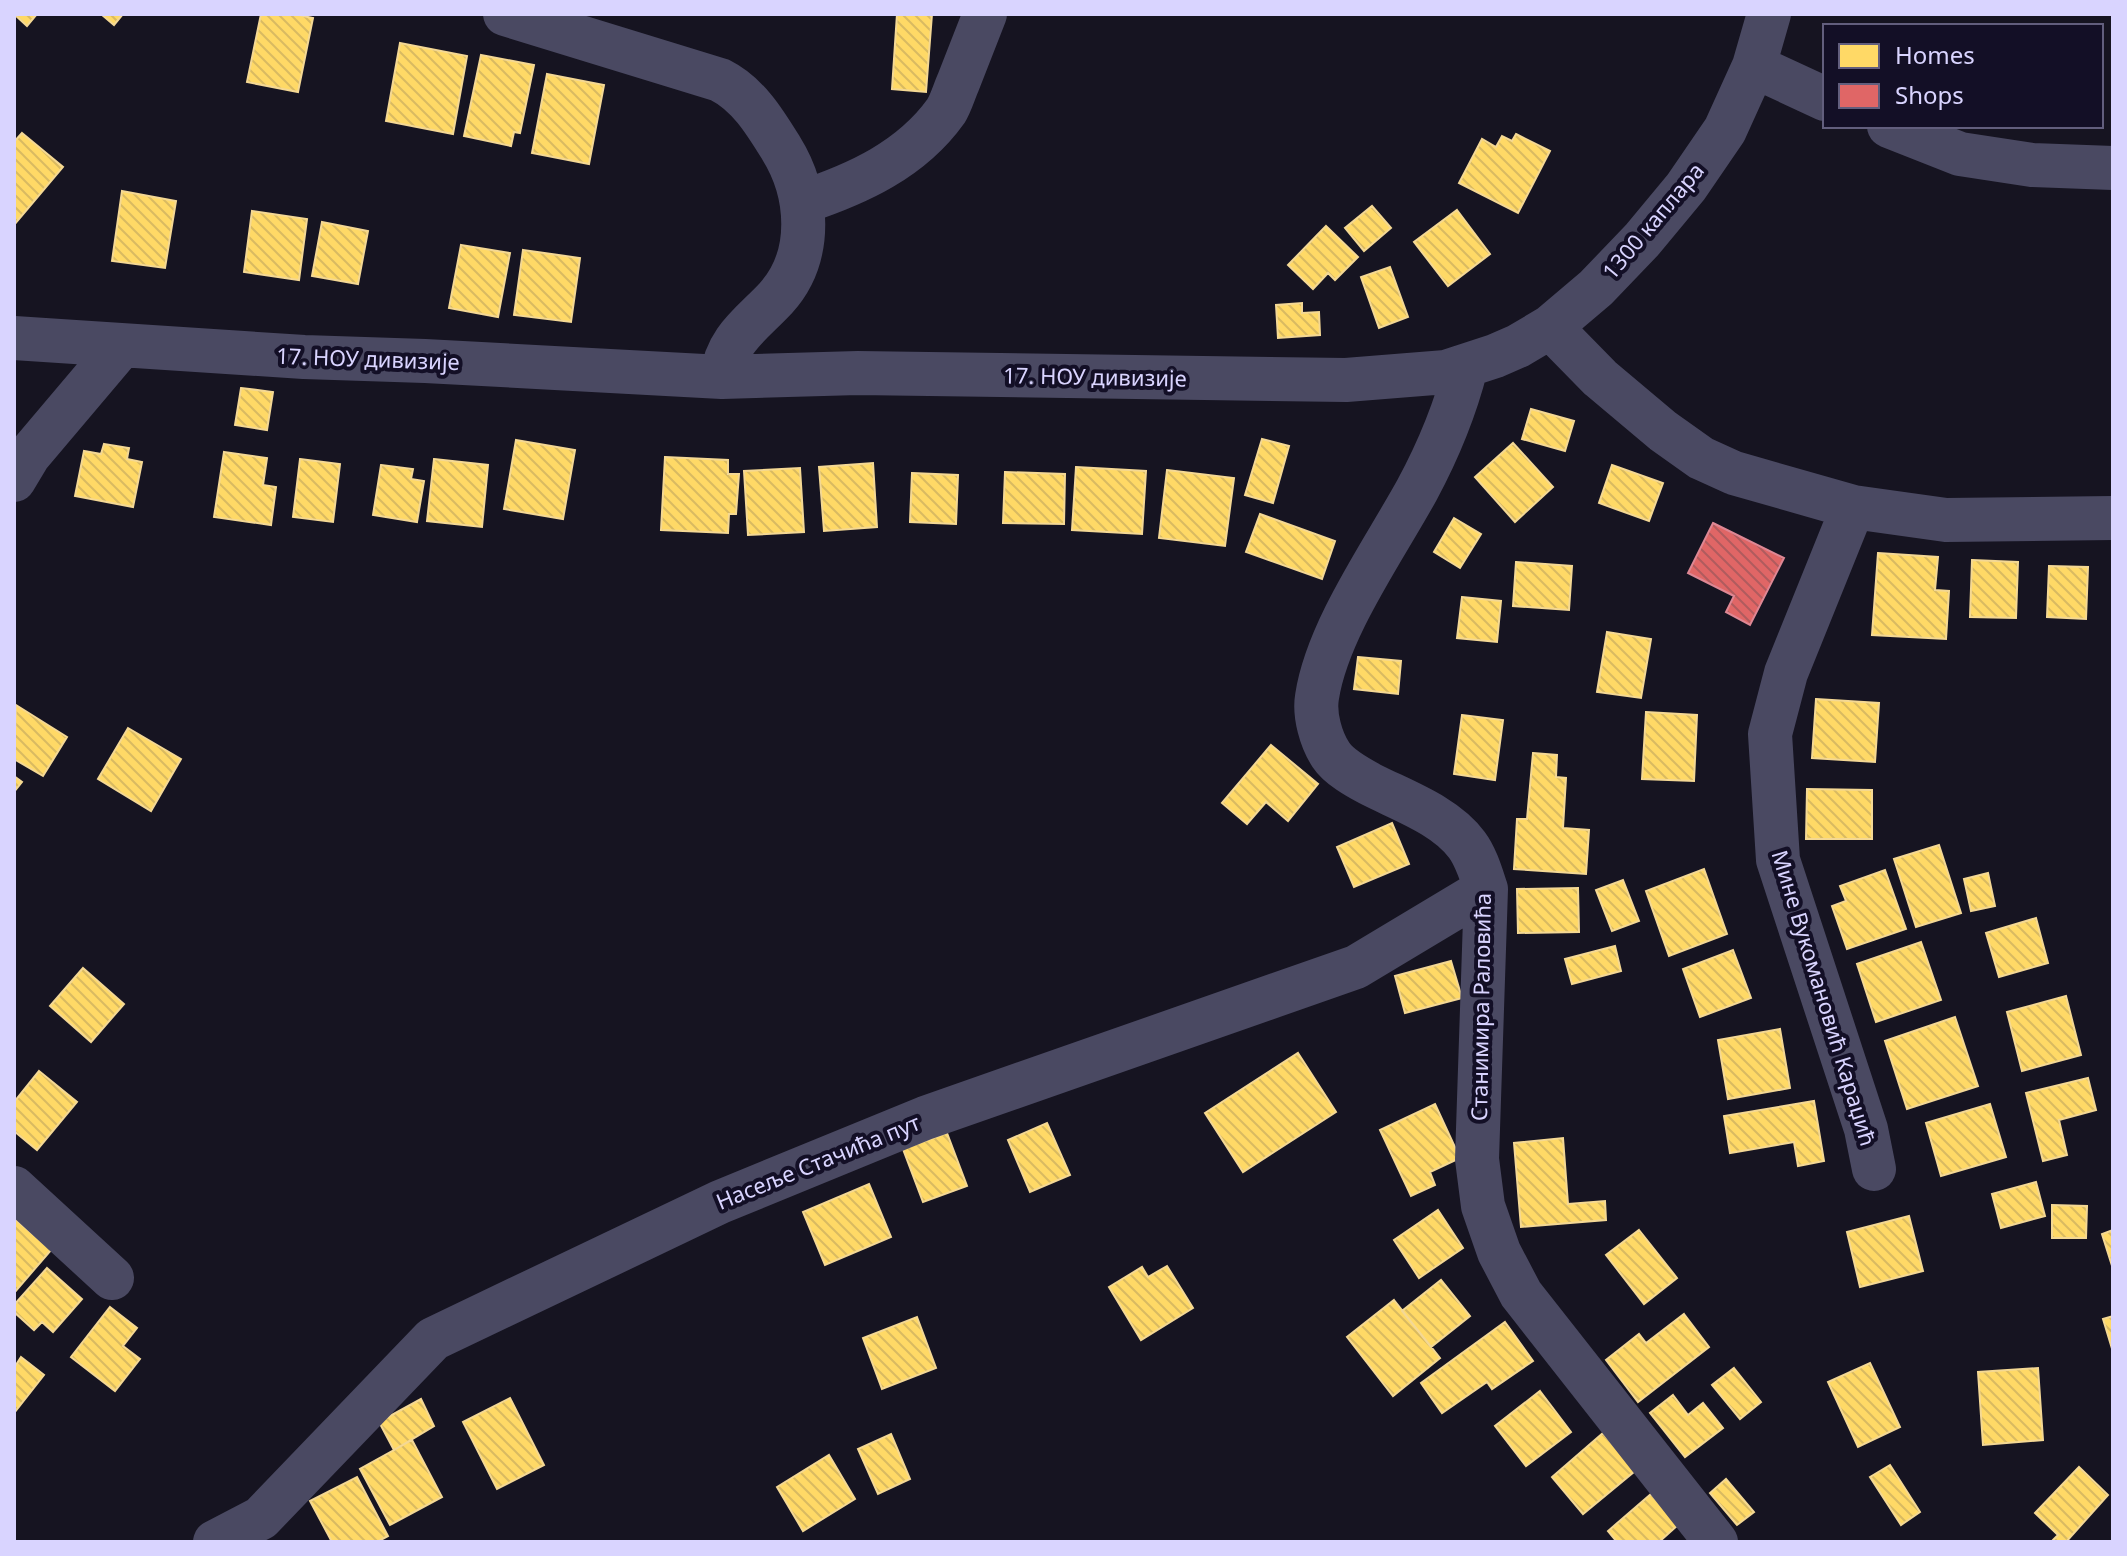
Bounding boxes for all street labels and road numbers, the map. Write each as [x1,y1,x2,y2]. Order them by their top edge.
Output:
street label: 1300 каплара [1595,156,1710,285]
street label: 17. НОУ дивизије [276,340,460,376]
street label: 17. НОУ дивизије [1003,359,1187,393]
street label: Мине Вукомановић Караџић [1766,846,1884,1149]
street label: Станимира Раловића [1463,893,1497,1121]
street label: Насеље Стачића пут [711,1106,924,1216]

